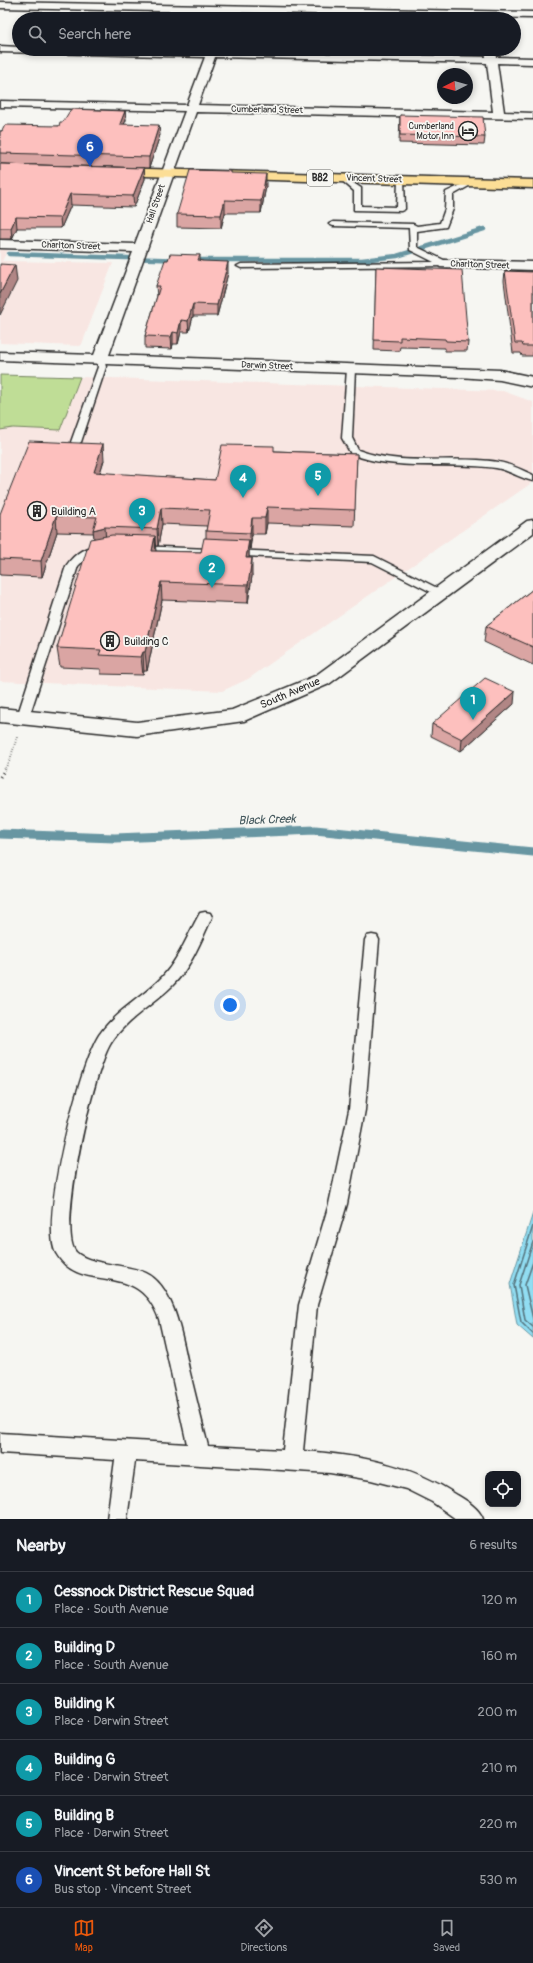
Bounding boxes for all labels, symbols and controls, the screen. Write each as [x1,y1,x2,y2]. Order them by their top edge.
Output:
search box [12,12,521,56]
icon: search [26,23,48,45]
text: Search here [58,25,131,44]
north arrow [437,68,473,104]
street label: Cumberland Street [231,104,303,116]
hotel icon: Cumberland Motor Inn [457,120,479,142]
place label: Cumberland Motor Inn [409,121,454,142]
pin: 6 [77,134,103,167]
road number: B82 [307,170,333,186]
street label: Vincent Street [346,173,402,185]
street label: Hall Street [144,183,168,225]
street label: Charlton Street [41,239,101,253]
street label: Charlton Street [450,258,510,272]
street label: Darwin Street [241,360,294,372]
pin: 5 [305,463,331,496]
pin: 4 [230,465,256,498]
pin: 3 [129,498,155,531]
building icon: Building A [26,500,48,522]
place label: Building A [51,505,96,518]
pin: 2 [199,555,225,588]
building icon: Building C [99,630,121,652]
place label: Building C [124,635,169,648]
street label: South Avenue [258,674,322,711]
pin: 1 [460,687,486,720]
water label: Black Creek [238,811,297,828]
your location [220,995,240,1015]
map controls [485,1471,521,1507]
button: locate [485,1471,521,1507]
text: Nearby [16,1535,65,1556]
text: 6 results [470,1537,517,1553]
text: Cessnock District Rescue Squad [54,1582,254,1601]
text: 1 [26,1592,32,1608]
text: 120 m [481,1592,517,1608]
text: Place · South Avenue [54,1601,168,1617]
text: Building D [54,1638,115,1657]
text: 2 [25,1648,33,1664]
text: 160 m [481,1648,517,1664]
text: Place · South Avenue [54,1657,168,1673]
text: Building K [54,1694,114,1713]
text: 3 [25,1704,33,1720]
text: 200 m [478,1704,517,1720]
text: Place · Darwin Street [54,1713,168,1729]
text: Building G [54,1750,115,1769]
text: 4 [25,1760,33,1776]
text: 210 m [481,1760,517,1776]
text: Place · Darwin Street [54,1769,168,1785]
text: Building B [54,1806,114,1825]
text: 5 [25,1816,33,1832]
text: 220 m [479,1816,517,1832]
text: Place · Darwin Street [54,1825,168,1841]
text: Vincent St before Hall St [54,1862,210,1881]
text: 6 [25,1872,33,1888]
text: 530 m [479,1872,517,1888]
text: Bus stop · Vincent Street [54,1881,191,1897]
tab: Map [73,1917,95,1954]
tab: Directions [241,1917,287,1954]
tab: Saved [433,1917,460,1954]

